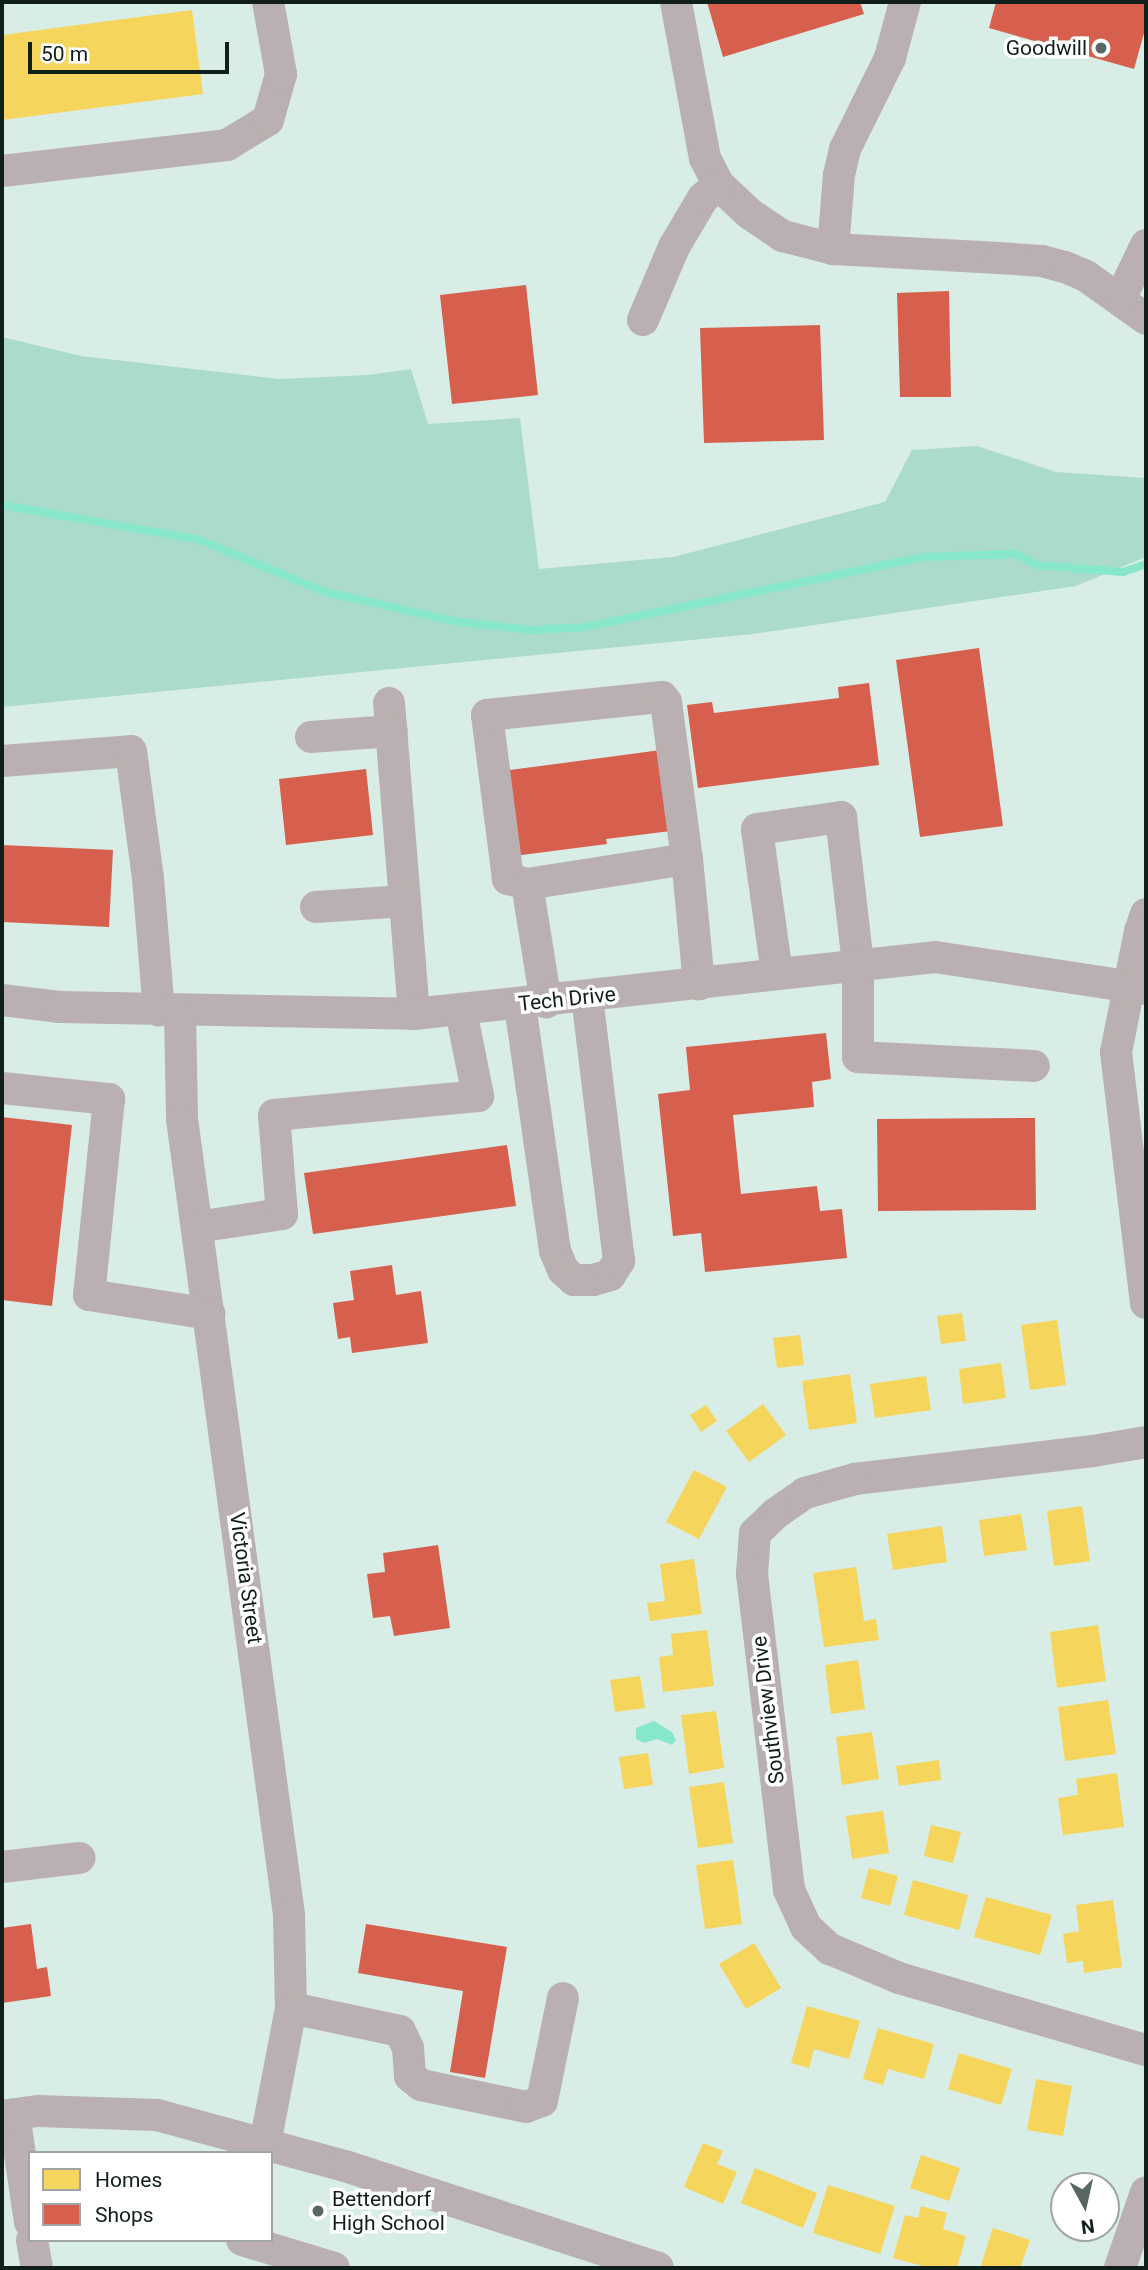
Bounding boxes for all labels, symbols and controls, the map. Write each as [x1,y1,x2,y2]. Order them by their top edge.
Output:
scale bar [32,28,233,72]
place label: Goodwill [1006,35,1087,61]
marker: Goodwill [1093,40,1109,56]
text: 50 m [41,42,88,66]
street label: Tech Drive [517,981,617,1017]
street label: Victoria Street [224,1511,268,1645]
street label: Southview Drive [746,1634,790,1786]
legend [28,2151,273,2242]
text: Homes [95,2168,162,2192]
north arrow [1050,2172,1120,2242]
place label: Bettendorf High School [332,2186,445,2236]
text: Shops [95,2203,154,2227]
marker: Bettendorf High School [310,2203,326,2219]
text: N [1079,2214,1096,2239]

